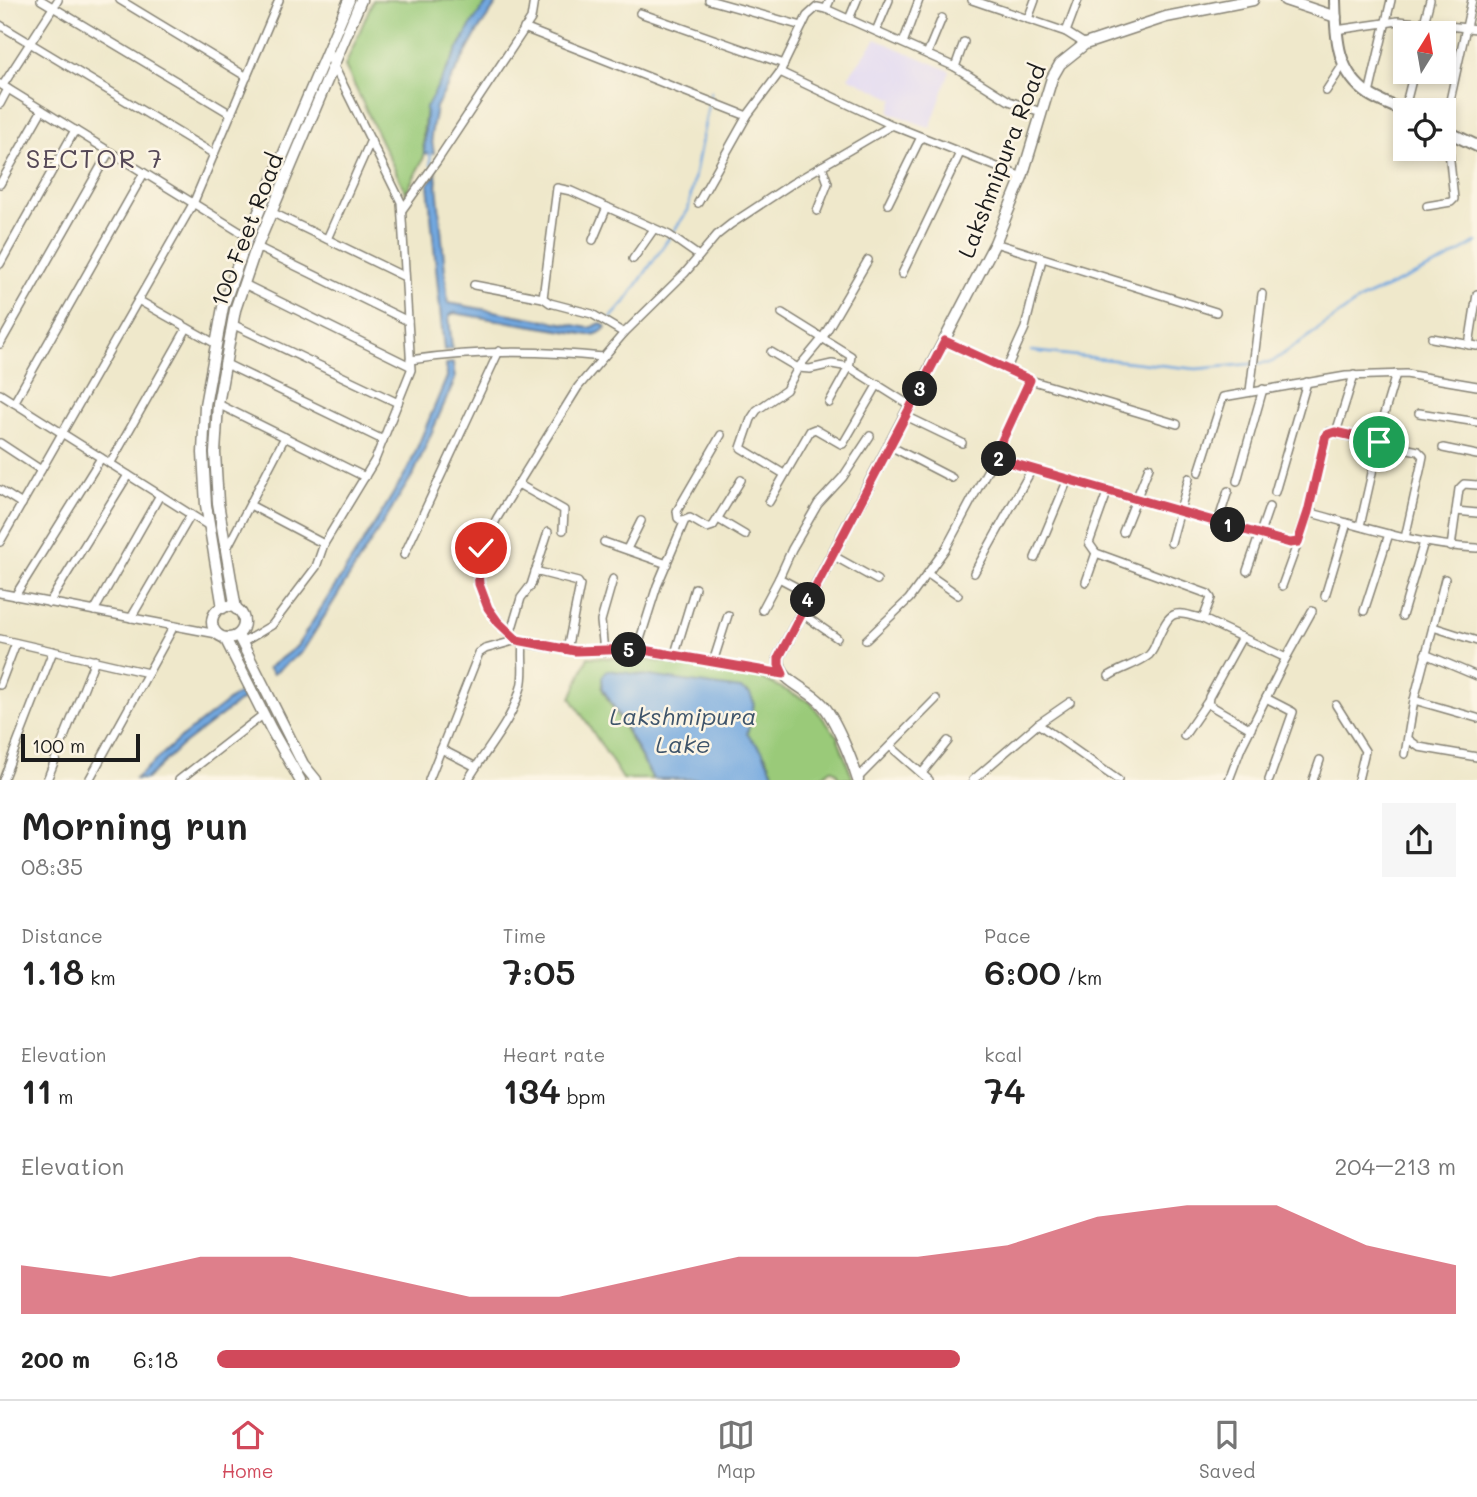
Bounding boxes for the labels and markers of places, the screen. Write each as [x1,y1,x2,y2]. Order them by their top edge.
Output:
pin: 3 [902,372,937,406]
pin [1349,412,1409,472]
pin: 2 [982,442,1016,476]
pin: 1 [1210,508,1246,542]
pin [451,518,511,578]
pin: 4 [790,582,826,618]
pin: 5 [612,632,646,668]

